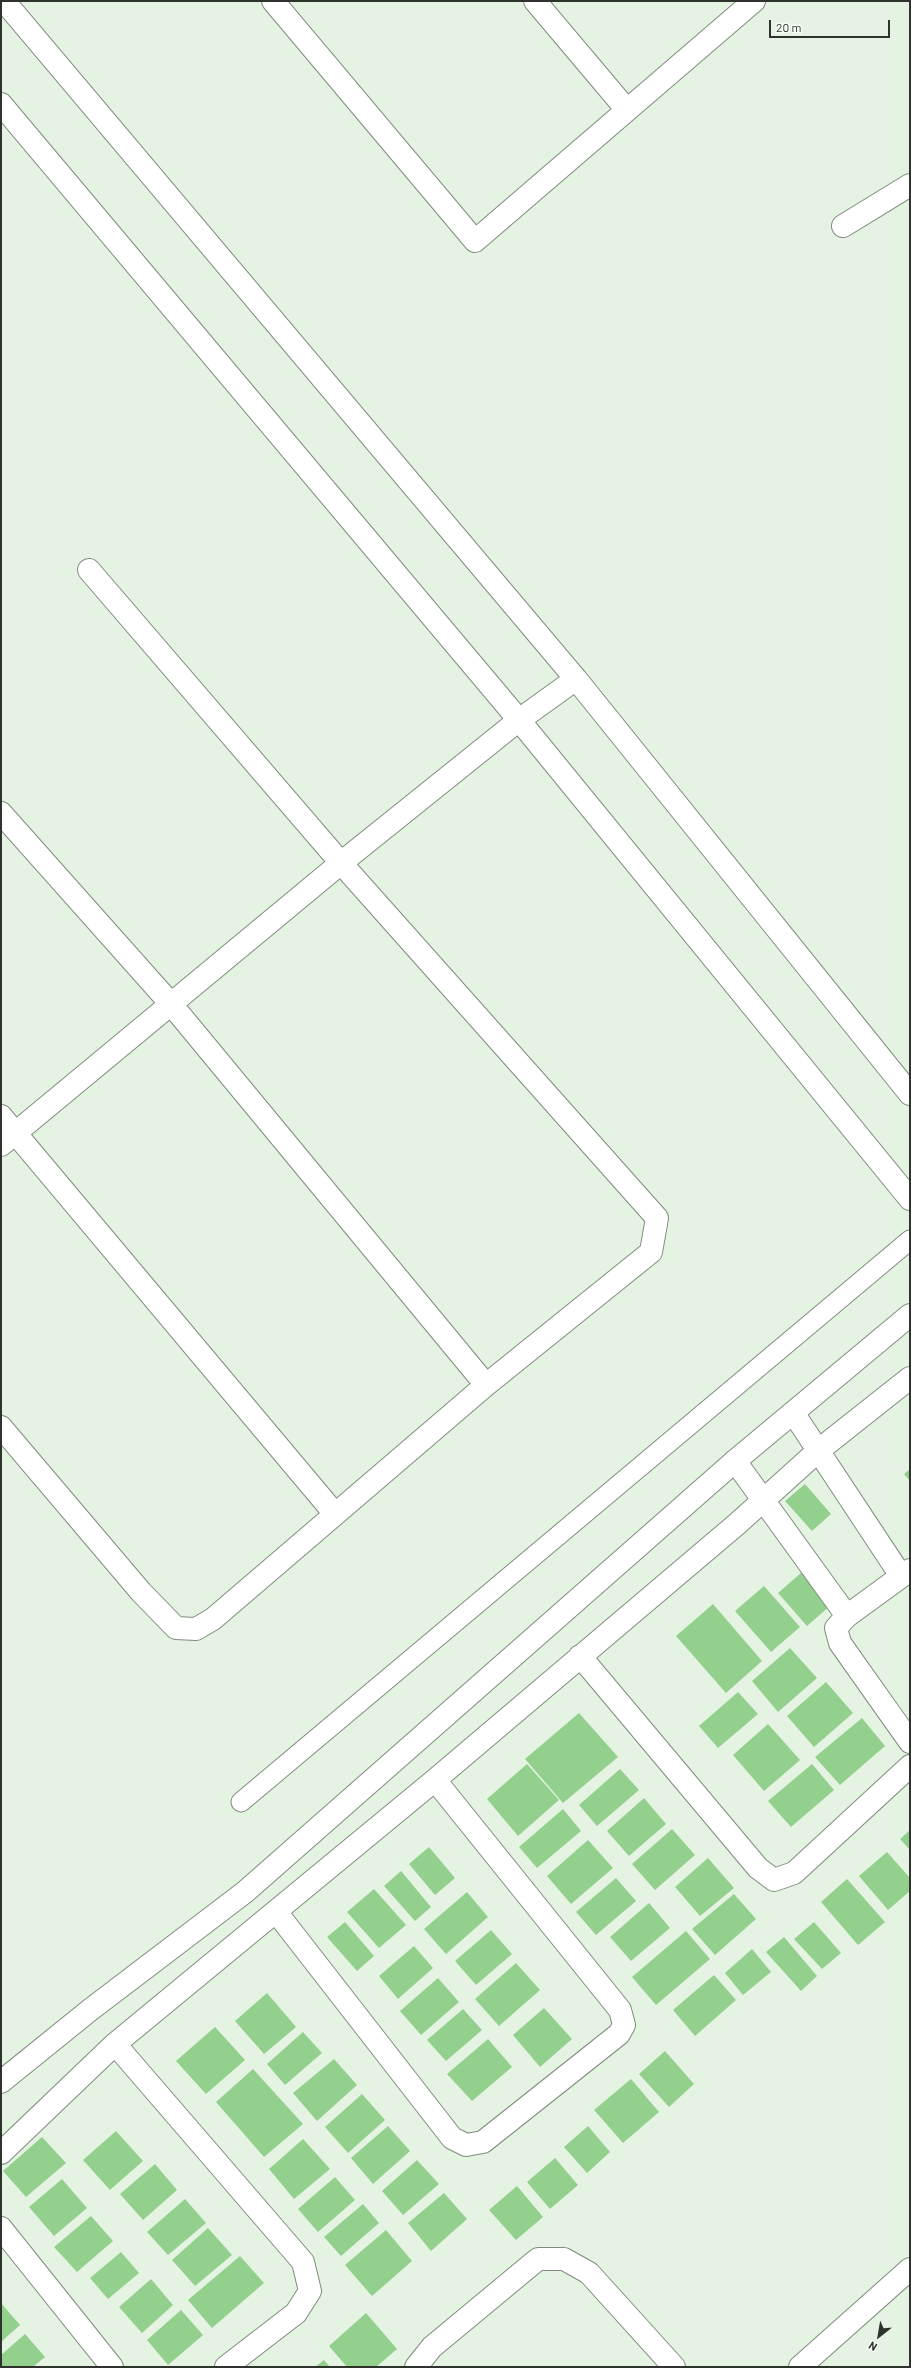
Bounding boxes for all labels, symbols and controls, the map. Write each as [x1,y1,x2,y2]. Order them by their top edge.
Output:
scale bar [771,12,892,38]
text: 20 m [776,20,802,34]
north arrow [859,2316,899,2356]
text: N [866,2339,879,2354]

